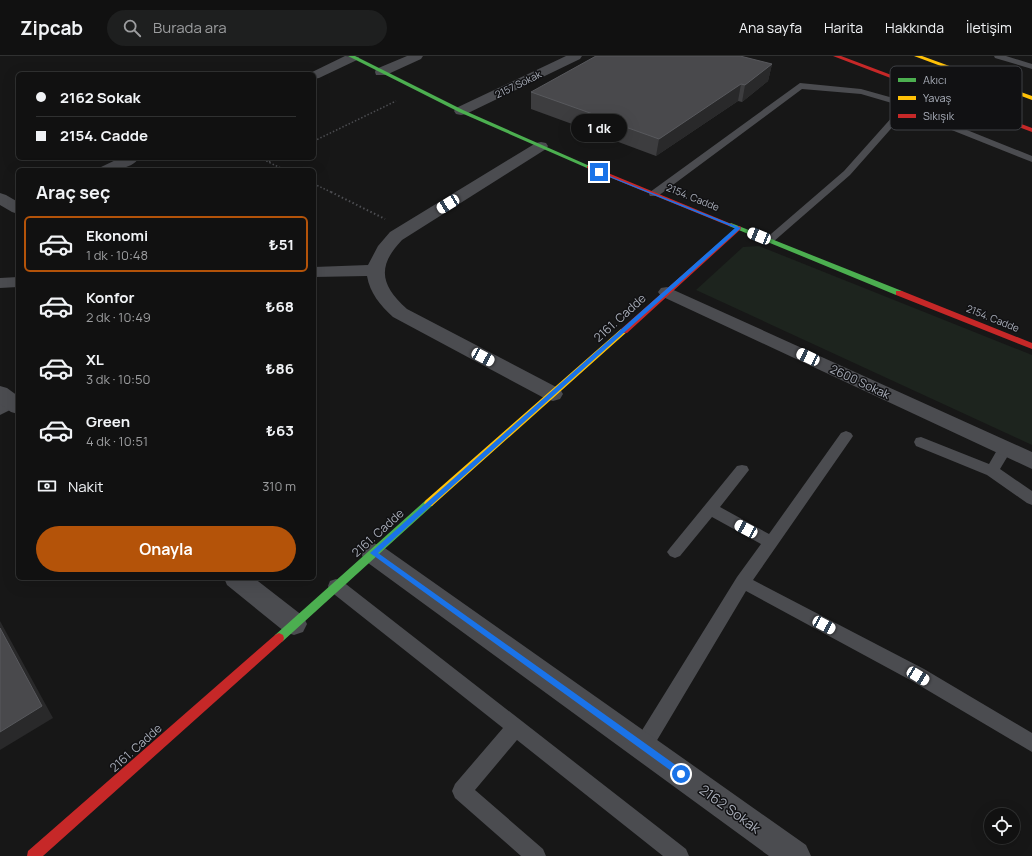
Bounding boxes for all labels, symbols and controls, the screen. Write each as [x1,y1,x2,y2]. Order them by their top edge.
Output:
search box [107,10,387,46]
text: Zipcab [20,15,83,41]
icon: search [121,17,143,39]
text: Burada ara [153,17,227,38]
text: Ana sayfa [739,18,802,37]
text: Harita [824,18,863,37]
text: Hakkında [885,18,944,37]
text: İletişim [966,18,1012,37]
street label: 2157 Sokak [492,66,544,101]
legend [890,66,1022,130]
text: Akıcı [923,72,947,87]
text: 2162 Sokak [60,87,141,108]
text: Yavaş [923,90,951,105]
text: Sıkışık [923,108,955,123]
callout: 1 dk [571,114,627,142]
text: 1 dk [587,119,611,137]
text: 2154. Cadde [60,125,148,146]
route end [590,163,608,181]
text: Araç seç [36,180,110,204]
street label: 2154. Cadde [664,180,722,214]
car [435,193,461,215]
text: Ekonomi [86,225,148,246]
icon: car [38,226,74,262]
car [746,226,772,246]
text: ₺51 [269,234,294,255]
text: 1 dk · 10:48 [86,246,148,264]
text: Konfor [86,287,134,308]
icon: car [38,288,74,324]
street label: 2161. Cadde [590,290,649,346]
text: ₺68 [266,296,294,317]
street label: 2154. Cadde [964,301,1022,335]
text: 2 dk · 10:49 [86,308,151,326]
car [470,346,496,368]
car [795,346,821,368]
text: XL [86,349,104,370]
icon: car [38,350,74,386]
text: ₺86 [266,358,294,379]
street label: 2600 Sokak [827,360,894,403]
text: 3 dk · 10:50 [86,370,150,388]
text: Green [86,411,130,432]
icon: car [38,412,74,448]
text: ₺63 [266,420,294,441]
text: 4 dk · 10:51 [86,432,148,450]
icon: cash [36,475,58,497]
text: Nakit [68,476,104,497]
text: 310 m [262,477,296,495]
street label: 2161. Cadde [348,505,407,561]
car [733,518,759,540]
button: Onayla [36,526,296,572]
car [811,614,837,636]
car [905,665,931,687]
street label: 2161. Cadde [106,720,165,776]
route start [672,765,690,783]
street label: 2162 Sokak [696,780,766,838]
map controls [984,808,1020,844]
button: locate [984,808,1020,844]

